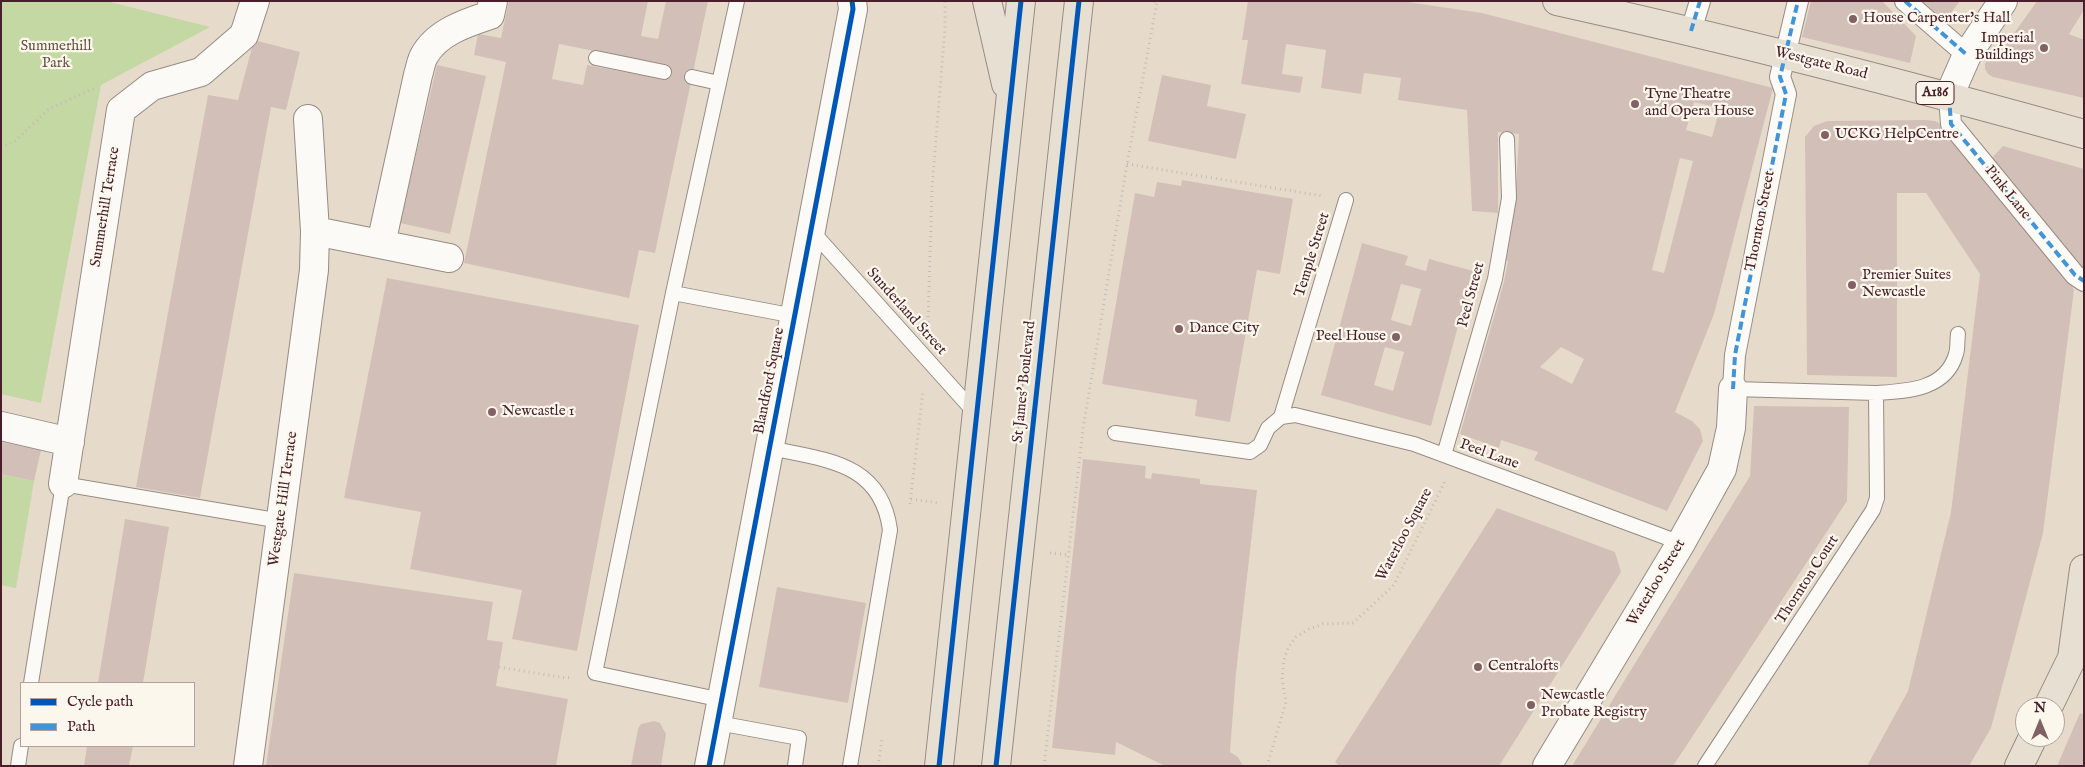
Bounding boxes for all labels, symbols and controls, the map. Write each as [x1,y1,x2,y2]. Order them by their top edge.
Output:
place label: House Carpenter's Hall [1863,10,2010,28]
marker: House Carpenter's Hall [1847,13,1859,25]
place label: Imperial Buildings [1975,30,2034,65]
park label: Summerhill Park [20,38,92,73]
marker: Imperial Buildings [2038,42,2050,54]
street label: Westgate Road [1773,44,1869,84]
road number: A186 [1916,82,1954,105]
place label: Tyne Theatre and Opera House [1645,86,1754,121]
marker: Tyne Theatre and Opera House [1629,98,1641,110]
place label: UCKG HelpCentre [1835,126,1959,144]
marker: UCKG HelpCentre [1819,129,1831,141]
street label: Summerhill Terrace [88,145,124,269]
street label: Pink Lane [1980,162,2034,224]
street label: Thornton Street [1742,169,1780,273]
street label: Temple Street [1292,210,1334,300]
street label: Peel Street [1455,260,1489,330]
street label: Sunderland Street [862,265,950,359]
place label: Premier Suites Newcastle [1862,267,1951,302]
marker: Premier Suites Newcastle [1846,279,1858,291]
street label: St James' Boulevard [1010,320,1040,444]
place label: Dance City [1189,320,1259,338]
marker: Dance City [1173,323,1185,335]
street label: Blandford Square [751,326,789,436]
place label: Peel House [1316,328,1386,346]
marker: Peel House [1390,331,1402,343]
place label: Newcastle 1 [502,403,574,421]
marker: Newcastle 1 [486,406,498,418]
street label: Westgate Hill Terrace [266,430,302,568]
street label: Peel Lane [1457,436,1521,474]
street label: Waterloo Square [1373,485,1437,585]
street label: Thornton Court [1773,532,1843,628]
street label: Waterloo Street [1624,536,1690,630]
place label: Centralofts [1488,658,1559,676]
marker: Centralofts [1472,661,1484,673]
legend [20,682,195,747]
place label: Newcastle Probate Registry [1541,687,1647,722]
text: Cycle path [67,692,133,711]
north arrow [2015,697,2065,747]
marker: Newcastle Probate Registry [1525,699,1537,711]
text: N [2034,699,2046,717]
text: Path [67,717,95,736]

